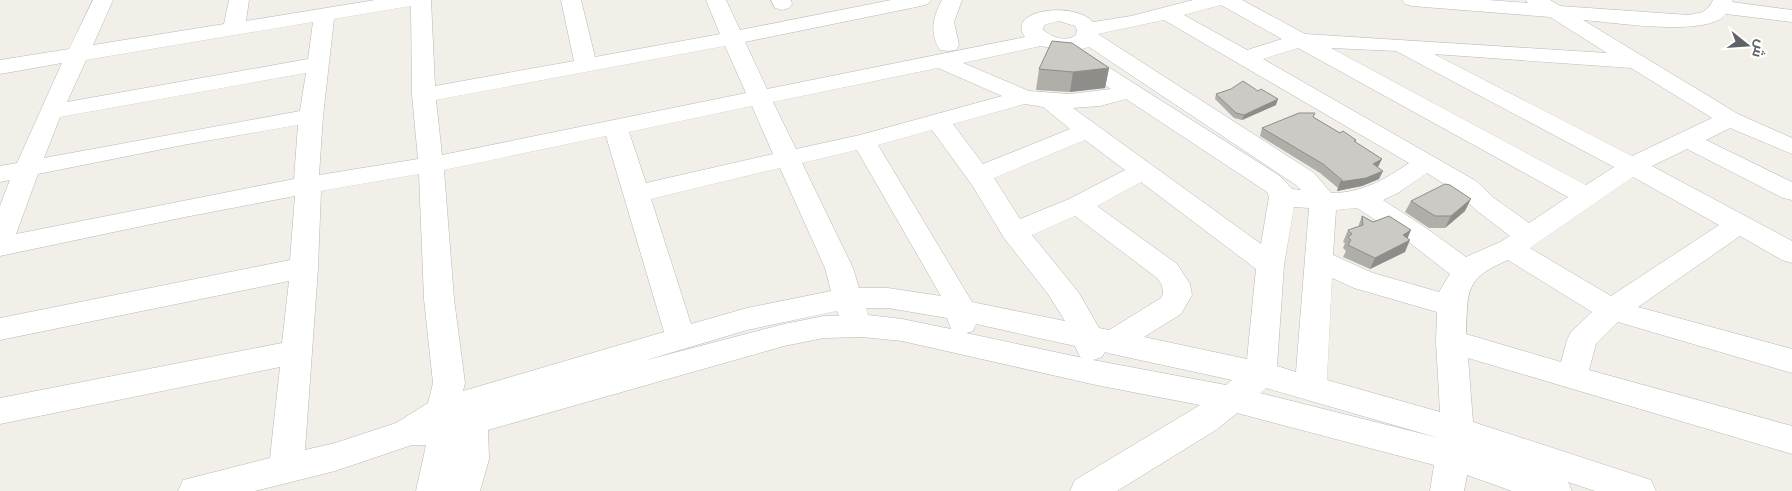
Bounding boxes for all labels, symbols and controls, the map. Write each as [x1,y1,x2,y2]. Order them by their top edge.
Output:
north arrow [1722,20,1772,70]
text: ش [1748,38,1771,60]

